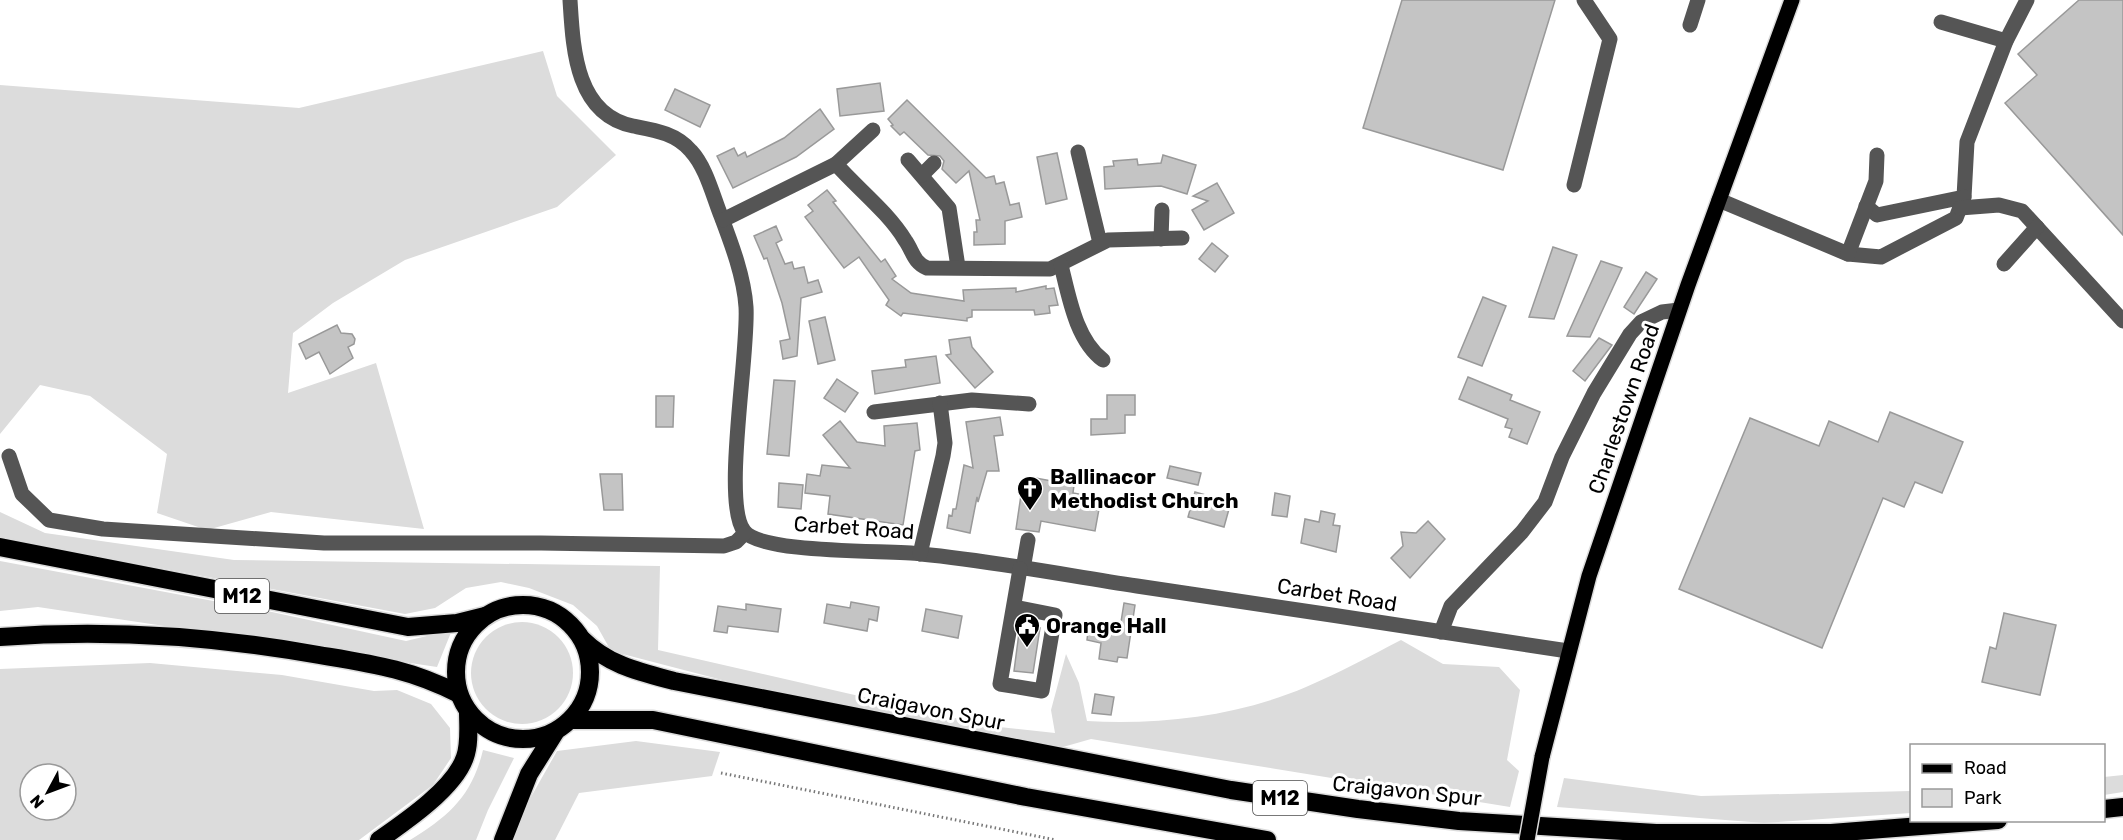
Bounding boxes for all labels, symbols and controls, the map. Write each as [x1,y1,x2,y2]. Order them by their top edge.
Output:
street label: Charlestown Road [1583,320,1664,497]
place label: Ballinacor Methodist Church [1050,464,1239,513]
church icon: Ballinacor Methodist Church [1015,474,1045,512]
street label: Carbet Road [793,511,915,544]
street label: Carbet Road [1275,573,1399,616]
road number: M12 [215,579,269,613]
public building icon: Orange Hall [1012,611,1042,649]
place label: Orange Hall [1046,613,1167,638]
street label: Craigavon Spur [855,682,1007,735]
legend [1910,744,2105,822]
text: Road [1964,757,2007,779]
north arrow [18,762,78,822]
street label: Craigavon Spur [1331,770,1483,811]
road number: M12 [1253,781,1307,815]
text: Park [1964,787,2002,809]
text: N [26,791,48,812]

